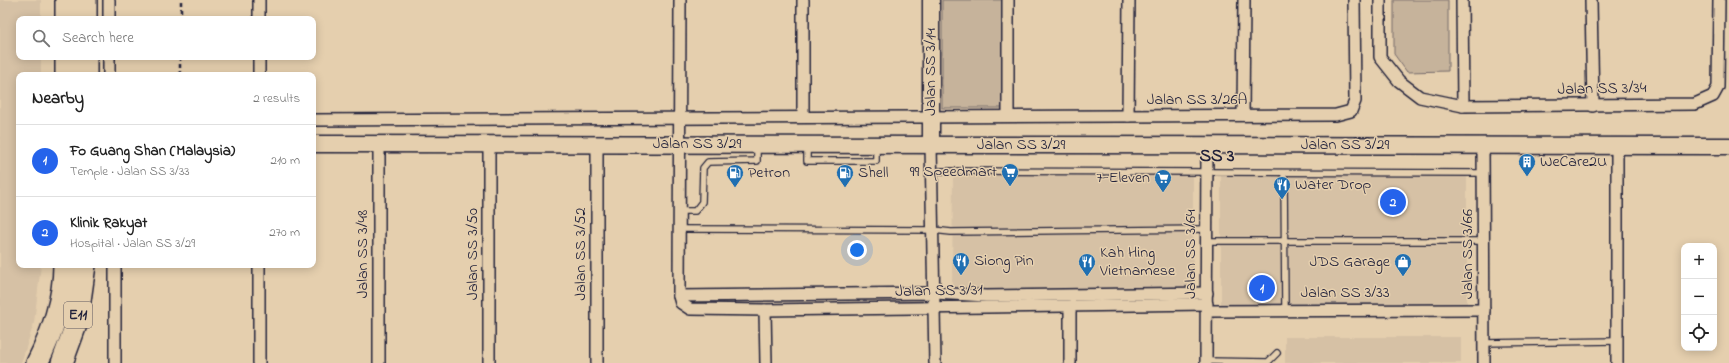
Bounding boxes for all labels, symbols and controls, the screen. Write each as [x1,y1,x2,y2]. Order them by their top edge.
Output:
search box [16,16,316,60]
icon: search [30,27,52,49]
text: Search here [62,27,134,49]
street label: Jalan SS 3/14 [919,28,943,116]
street label: Jalan SS 3/34 [1557,76,1647,102]
text: Nearby [32,86,84,111]
street label: Jalan SS 3/26A [1147,88,1247,112]
text: 2 results [253,89,300,108]
street label: Jalan SS 3/29 [653,132,741,156]
street label: Jalan SS 3/29 [977,133,1065,157]
street label: Jalan SS 3/29 [1301,133,1389,157]
text: Fo Guang Shan (Malaysia) [70,140,235,162]
district label: SS 3 [1199,144,1235,170]
place label: WeCare2U [1540,150,1607,174]
text: 1 [43,151,47,170]
text: 210 m [270,151,300,170]
building icon: WeCare2U [1517,152,1537,177]
place label: 99 Speedmart [910,160,998,184]
place label: Petron [748,161,790,185]
place label: Shell [858,161,889,185]
text: Temple · Jalan SS 3/33 [70,162,190,181]
supermarket icon: 99 Speedmart [1000,162,1020,187]
fuel station icon: Petron [725,163,745,188]
fuel station icon: Shell [835,163,855,188]
place label: 7-Eleven [1096,166,1150,190]
supermarket icon: 7-Eleven [1153,168,1173,193]
place label: Water Drop [1295,173,1372,197]
restaurant icon: Water Drop [1272,175,1292,200]
pin: 2 [1380,187,1406,217]
street label: Jalan SS 3/50 [461,208,485,300]
street label: Jalan SS 3/52 [569,208,593,300]
street label: Jalan SS 3/64 [1179,209,1203,299]
street label: Jalan SS 3/66 [1456,209,1480,299]
street label: Jalan SS 3/48 [351,210,375,298]
text: Klinik Rakyat [70,212,147,234]
text: 2 [42,223,48,242]
text: 270 m [269,223,300,242]
text: Hospital · Jalan SS 3/29 [70,234,195,253]
your location [847,240,867,260]
place label: Kah Hing Vietnamese [1099,241,1176,283]
map controls [1681,243,1717,351]
button: + [1681,243,1717,279]
place label: Siong Pin [974,249,1034,273]
place label: JDS Garage [1310,250,1391,274]
restaurant icon: Siong Pin [951,251,971,276]
restaurant icon: Kah Hing Vietnamese [1077,252,1097,277]
shop icon: JDS Garage [1393,252,1413,277]
pin: 1 [1249,273,1275,303]
street label: Jalan SS 3/31 [895,278,983,304]
button: − [1681,279,1717,315]
street label: Jalan SS 3/33 [1301,281,1390,305]
road number: E11 [64,302,92,328]
button: locate [1681,315,1717,351]

